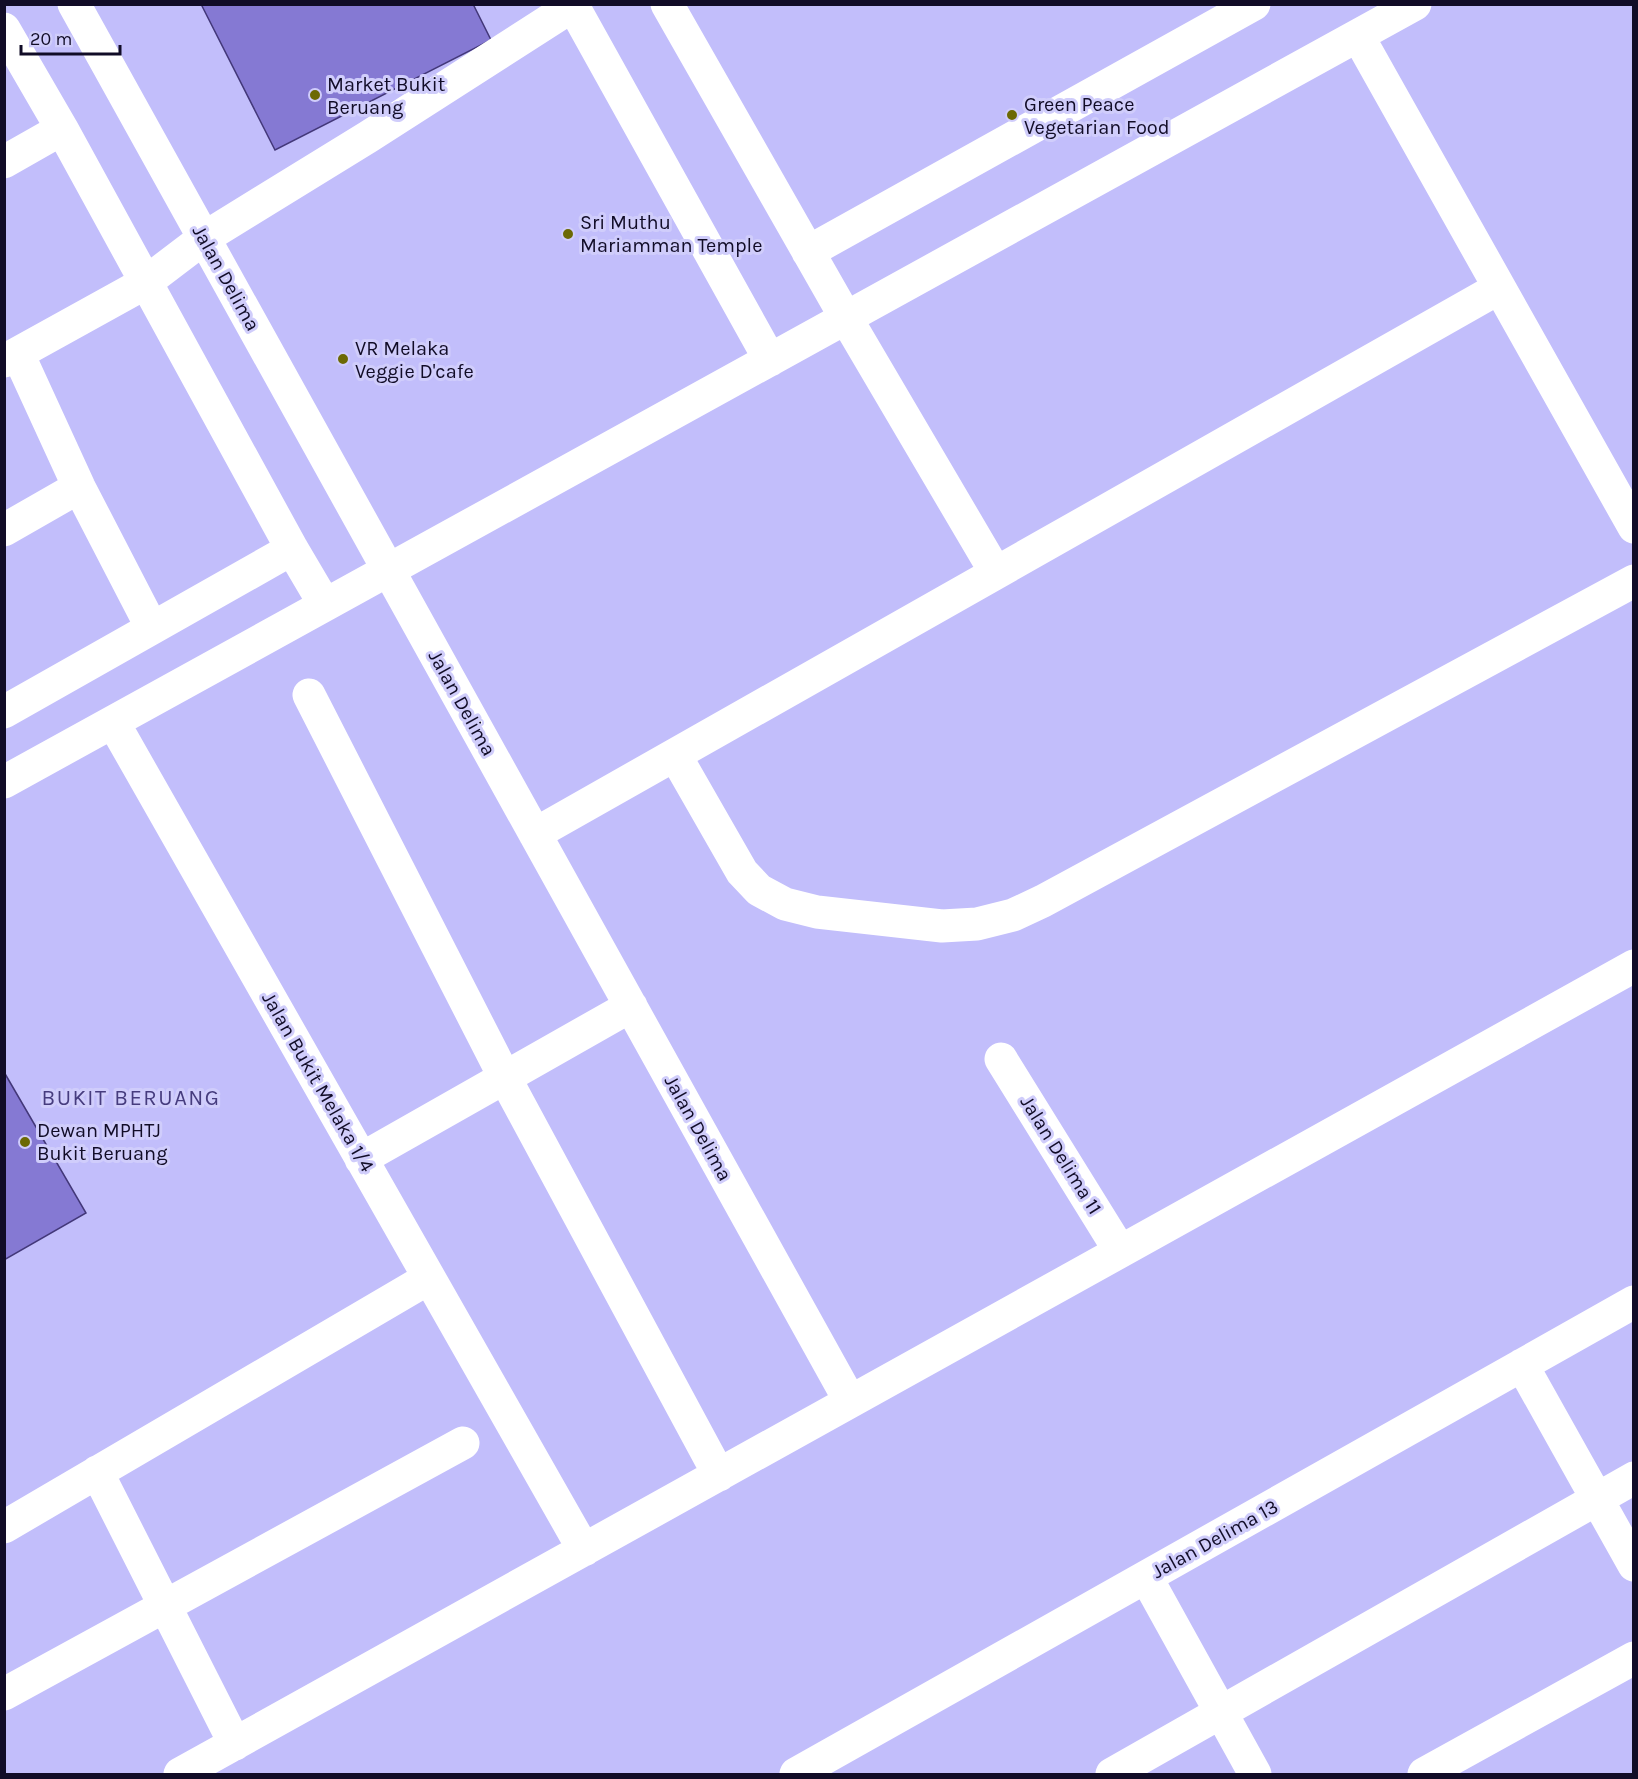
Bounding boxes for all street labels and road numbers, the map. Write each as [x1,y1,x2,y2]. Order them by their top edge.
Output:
street label: Jalan Delima [188,221,264,335]
street label: Jalan Delima [424,646,500,760]
street label: Jalan Bukit Melaka 1/4 [257,988,379,1176]
street label: Jalan Delima [660,1071,736,1185]
street label: Jalan Delima 11 [1015,1092,1107,1218]
street label: Jalan Delima 13 [1148,1495,1282,1583]

